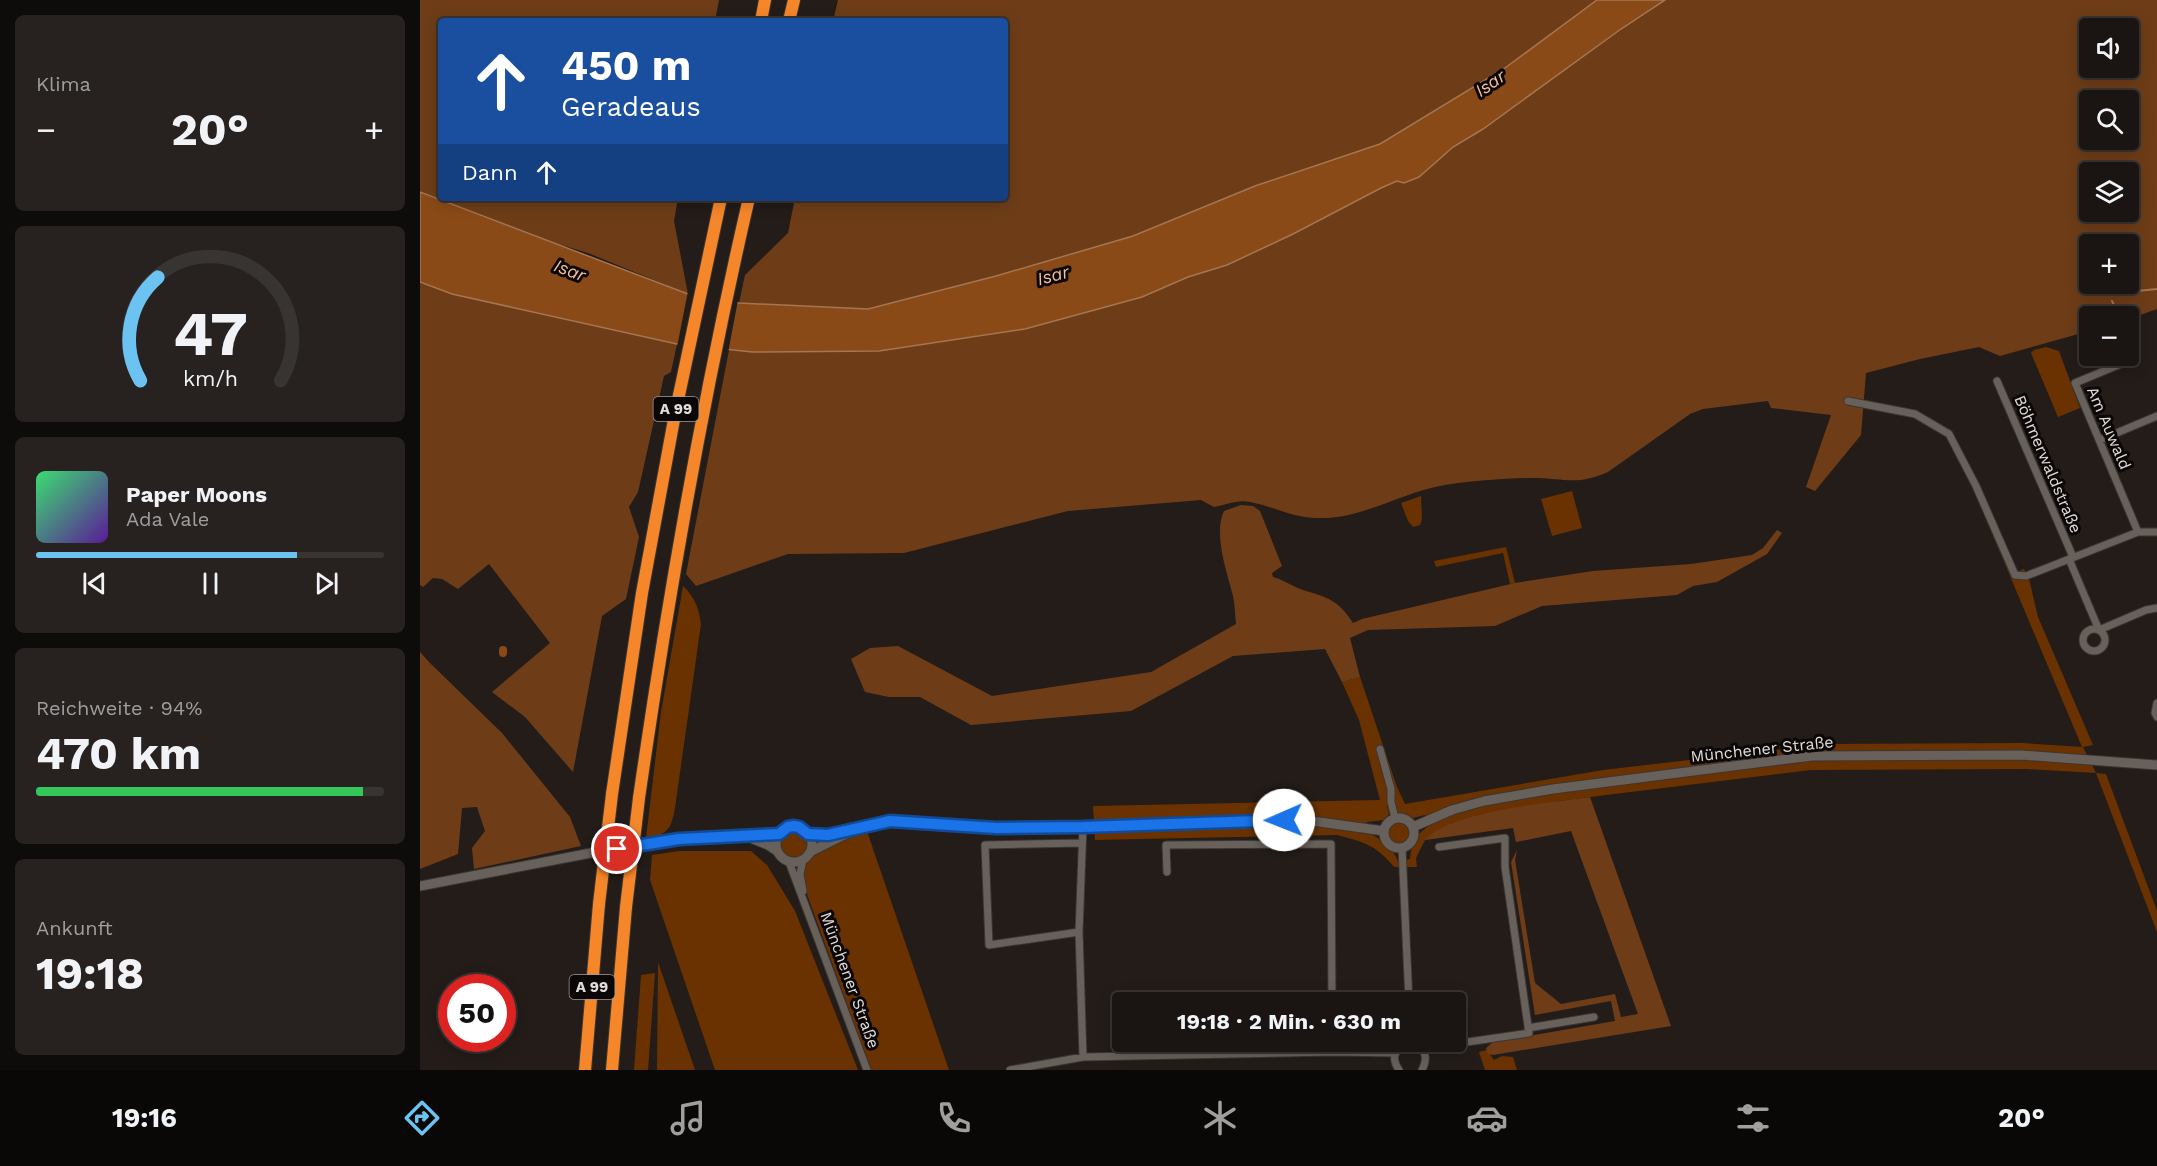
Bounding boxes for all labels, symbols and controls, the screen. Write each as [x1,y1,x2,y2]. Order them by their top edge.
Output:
map controls [2079,18,2139,366]
button: sound [2079,18,2139,78]
text: 450 m [561,41,691,90]
icon: ahead [462,42,540,120]
water label: Isar [1471,65,1510,101]
text: Klima [36,72,91,96]
button: search [2079,90,2139,150]
text: Geradeaus [561,91,701,123]
text: 20° [171,103,249,156]
text: − [36,110,56,149]
text: + [364,110,384,149]
icon: ahead [530,156,563,189]
text: Dann [462,160,518,185]
button: layers [2079,162,2139,222]
button: + [2079,234,2139,294]
water label: Isar [551,255,590,286]
water label: Isar [1035,260,1072,289]
text: 47 [172,297,248,370]
button: − [2079,306,2139,366]
text: km/h [182,366,238,391]
street label: Am Auwald [2083,384,2135,472]
street label: Böhmerwaldstraße [2010,392,2086,536]
road number: A 99 [654,397,698,421]
text: Paper Moons [126,482,267,507]
text: Ada Vale [126,507,209,531]
icon: previous [78,567,111,600]
icon: pause [194,567,227,600]
icon: next [310,567,343,600]
text: Reichweite · 94% [36,696,202,720]
text: 470 km [36,727,201,780]
street label: Münchener Straße [1690,732,1834,766]
position arrow [1252,788,1316,852]
pin [591,823,642,874]
icon: arrive [600,832,633,865]
street label: Münchener Straße [817,909,883,1051]
text: Ankunft [36,916,113,940]
text: 19:18 [36,947,144,1000]
speed limit sign: 50 [438,974,516,1052]
road number: A 99 [570,975,615,999]
text: 19:18 · 2 Min. · 630 m [1177,1009,1401,1034]
icon: directions [401,1097,443,1139]
icon: music [667,1097,709,1139]
icon: phone [933,1097,975,1139]
icon: climate [1199,1097,1241,1139]
icon: car [1466,1097,1508,1139]
icon: filters [1732,1097,1774,1139]
text: 19:16 [112,1102,177,1134]
text: 20° [1998,1102,2045,1134]

